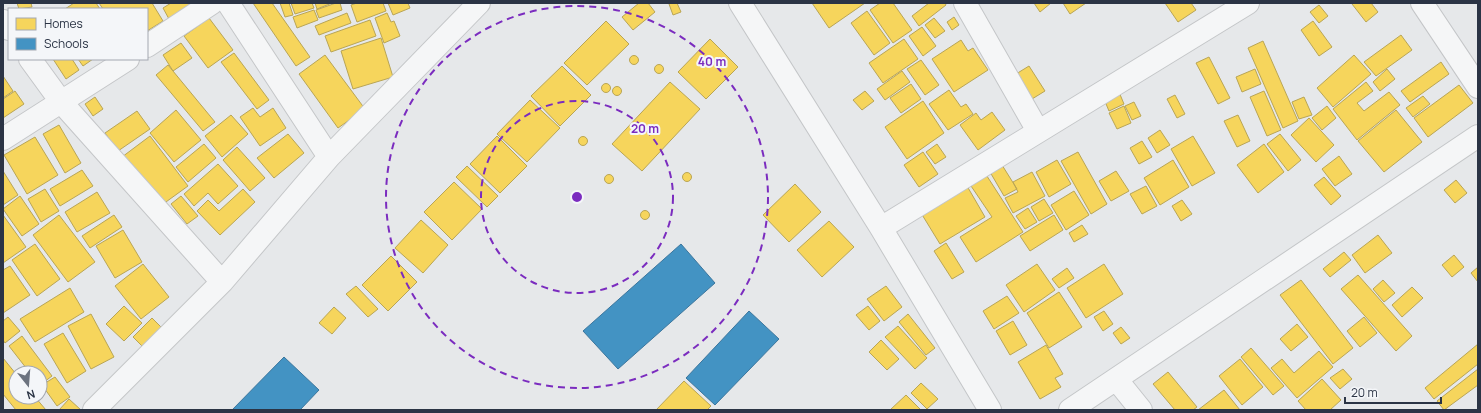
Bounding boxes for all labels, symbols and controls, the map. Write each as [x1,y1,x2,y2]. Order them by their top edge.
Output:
legend [8,8,148,60]
text: Homes [44,15,83,32]
text: Schools [44,35,88,52]
text: 40 m [698,53,726,70]
text: 20 m [631,120,659,137]
centre of rings [570,190,584,204]
north arrow [8,365,48,405]
scale bar [1345,379,1441,405]
text: 20 m [1351,384,1378,401]
text: N [25,387,37,403]

